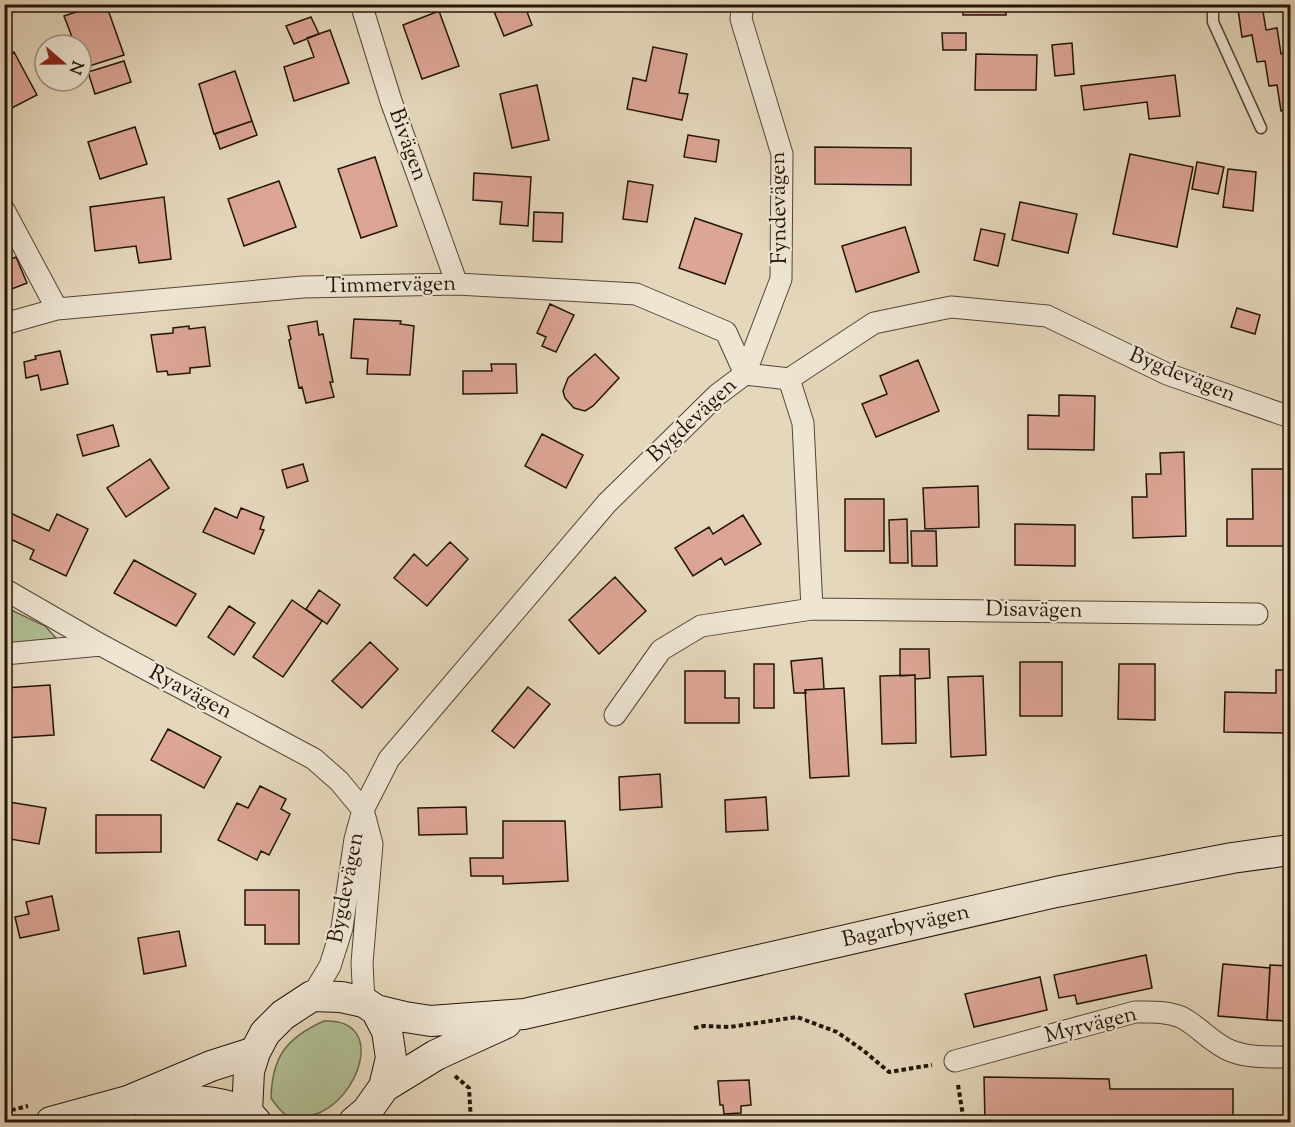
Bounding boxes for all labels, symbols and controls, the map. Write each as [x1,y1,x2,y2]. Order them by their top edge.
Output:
north arrow [33,33,93,93]
text: N [62,57,88,77]
street label: Bivägen [379,104,435,186]
street label: Fyndevägen [763,151,797,265]
street label: Timmervägen [325,269,457,303]
street label: Bygdevägen [1124,340,1240,412]
street label: Bygdevägen [641,371,745,471]
street label: Disavägen [985,594,1083,628]
street label: Ryavägen [142,658,238,728]
street label: Bygdevägen [321,830,373,946]
street label: Bagarbyvägen [839,897,973,957]
street label: Myrvägen [1041,999,1141,1053]

